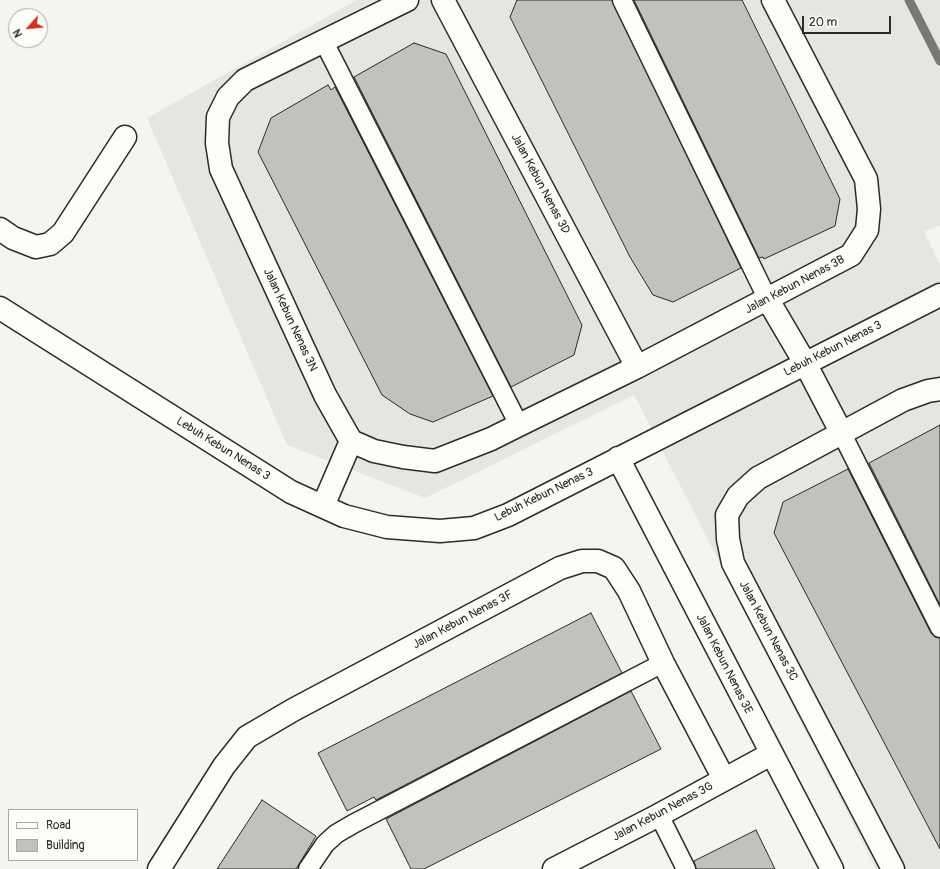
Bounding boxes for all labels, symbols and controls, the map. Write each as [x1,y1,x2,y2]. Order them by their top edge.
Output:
north arrow [8,8,48,48]
scale bar [804,8,893,34]
text: 20 m [809,15,837,30]
text: N [10,27,25,39]
street label: Jalan Kebun Nenas 3D [507,131,573,237]
street label: Jalan Kebun Nenas 3B [743,253,847,317]
street label: Jalan Kebun Nenas 3N [260,266,320,374]
street label: Lebuh Kebun Nenas 3 [782,318,884,380]
street label: Lebuh Kebun Nenas 3 [173,414,273,484]
street label: Lebuh Kebun Nenas 3 [492,465,596,525]
street label: Jalan Kebun Nenas 3C [735,578,801,684]
street label: Jalan Kebun Nenas 3F [410,588,516,652]
street label: Jalan Kebun Nenas 3E [693,612,755,716]
street label: Jalan Kebun Nenas 3G [610,779,716,845]
legend [8,809,138,861]
text: Road [46,818,71,833]
text: Building [46,838,85,853]

